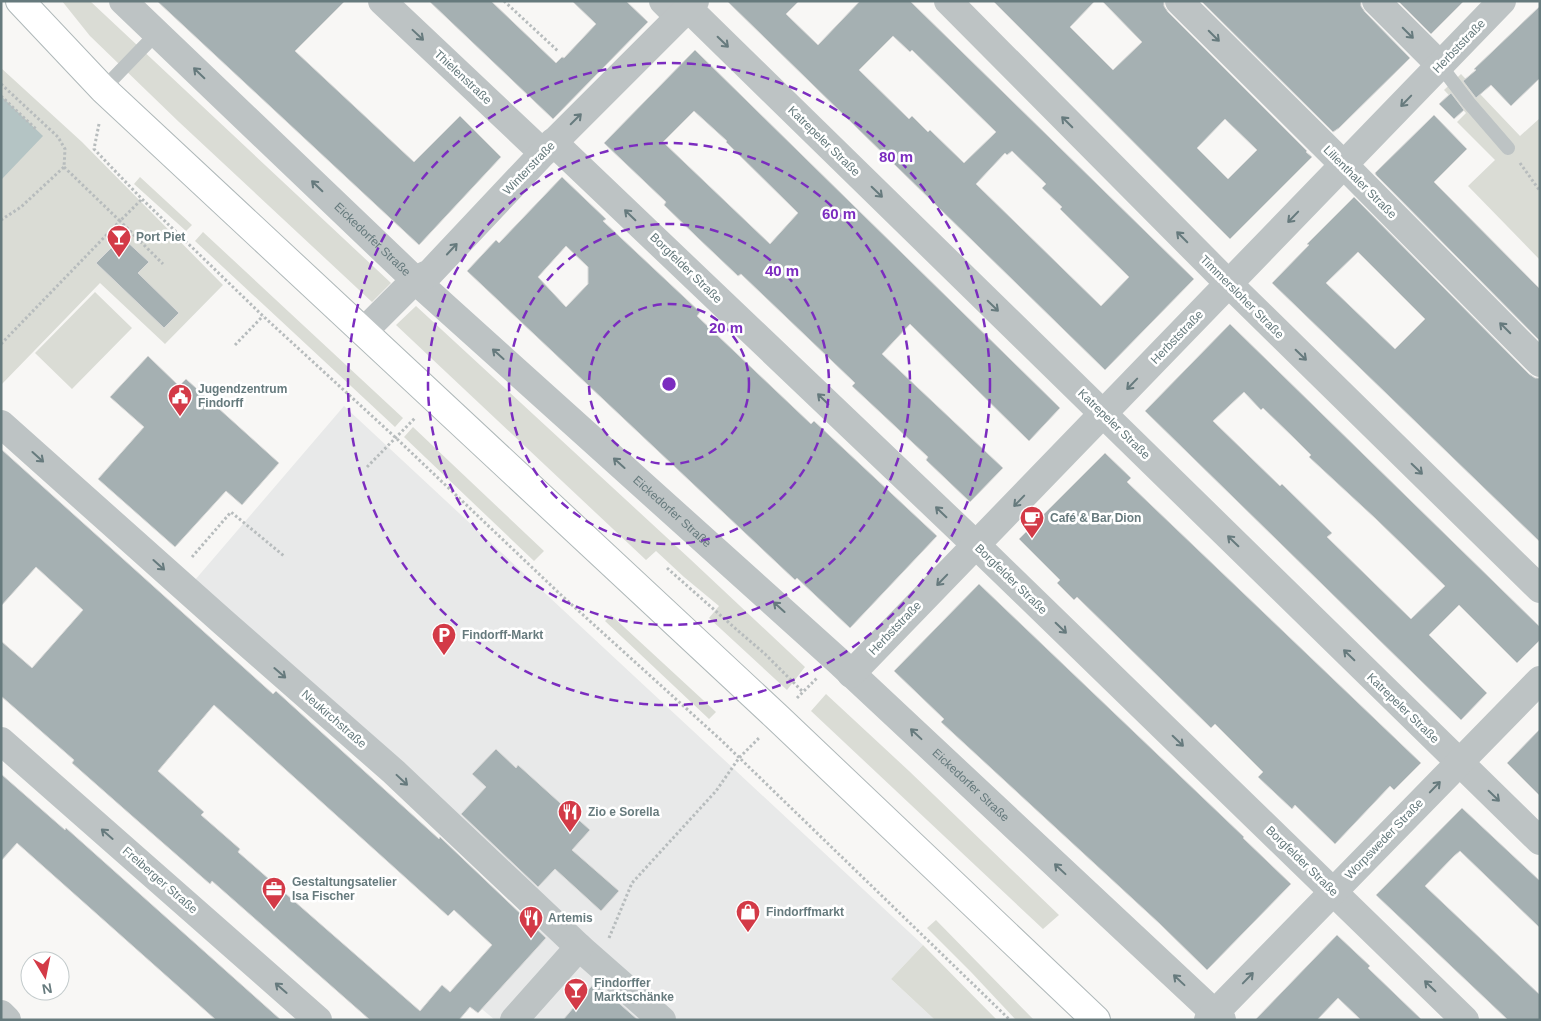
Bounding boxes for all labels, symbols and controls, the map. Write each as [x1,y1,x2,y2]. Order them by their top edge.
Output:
street label: Herbststraße [1430,16,1488,76]
one-way arrow [1402,27,1414,40]
one-way arrow [411,29,424,41]
one-way arrow [1208,29,1220,42]
one-way arrow [717,36,729,48]
street label: Thielenstraße [431,47,495,107]
one-way arrow [193,67,205,80]
one-way arrow [1400,94,1412,107]
street label: Katrepeler Straße [785,103,863,179]
one-way arrow [570,113,583,125]
one-way arrow [1061,116,1074,128]
street label: Winterstraße [500,138,558,198]
street label: Lilienthaler Straße [1321,143,1400,222]
text: 80 m [879,148,913,165]
one-way arrow [310,180,323,192]
one-way arrow [871,186,883,198]
street label: Eickedorfer Straße [331,200,414,279]
text: 60 m [822,205,856,222]
one-way arrow [623,209,636,221]
one-way arrow [1288,211,1300,223]
bar icon: Port Piet [106,224,132,258]
place label: Port Piet [136,230,185,244]
street label: Borgfelder Straße [647,230,725,306]
one-way arrow [1176,231,1188,243]
one-way arrow [446,243,458,256]
street label: Timmersloher Straße [1197,252,1287,342]
text: 40 m [765,262,799,279]
one-way arrow [987,300,999,312]
street label: Herbststraße [1148,307,1206,367]
text: 20 m [709,319,743,336]
one-way arrow [1500,323,1512,335]
one-way arrow [491,348,504,360]
one-way arrow [1295,349,1307,361]
centre of rings [660,375,678,393]
one-way arrow [1126,378,1138,391]
place label: Jugendzentrum Findorff [198,382,287,410]
public building icon: Jugendzentrum Findorff [167,383,193,417]
street label: Katrepeler Straße [1075,386,1153,462]
one-way arrow [817,393,829,405]
one-way arrow [31,451,44,462]
one-way arrow [612,457,625,469]
one-way arrow [1411,462,1423,475]
street label: Eickedorfer Straße [630,473,714,551]
one-way arrow [1013,495,1025,507]
cafe icon: Café & Bar Dion [1019,505,1045,539]
one-way arrow [934,506,947,518]
place label: Café & Bar Dion [1050,511,1141,525]
one-way arrow [1227,535,1239,547]
street label: Borgfelder Straße [972,541,1050,617]
one-way arrow [152,559,165,571]
one-way arrow [936,574,948,587]
street label: Herbststraße [866,598,924,658]
one-way arrow [772,601,785,613]
parking icon: Findorff-Markt [431,622,457,656]
one-way arrow [1055,622,1067,634]
place label: Findorff-Markt [462,628,543,642]
one-way arrow [1343,649,1355,661]
one-way arrow [274,667,287,678]
street label: Katrepeler Straße [1364,670,1442,746]
street label: Neukirchstraße [299,687,370,751]
one-way arrow [909,728,922,740]
one-way arrow [1171,735,1184,747]
street label: Eickedorfer Straße [930,746,1012,825]
one-way arrow [396,774,409,786]
one-way arrow [1429,780,1441,793]
one-way arrow [1487,790,1500,802]
street label: Worpsweder Straße [1342,796,1426,882]
restaurant icon: Zio e Sorella [557,799,583,833]
place label: Zio e Sorella [588,805,660,819]
street label: Borgfelder Straße [1263,823,1341,899]
one-way arrow [100,828,113,840]
street label: Freiberger Straße [120,844,201,917]
one-way arrow [1053,863,1066,875]
place label: Gestaltungsatelier Isa Fischer [292,875,397,903]
office icon: Gestaltungsatelier Isa Fischer [261,876,287,910]
shop icon: Findorffmarkt [735,899,761,933]
restaurant icon: Artemis [518,905,544,939]
place label: Findorffmarkt [766,905,844,919]
place label: Artemis [548,911,593,925]
north arrow [20,951,70,1001]
one-way arrow [1242,972,1254,984]
one-way arrow [1172,974,1185,986]
place label: Findorffer Marktschänke [594,976,674,1004]
bar icon: Findorffer Marktschänke [563,977,589,1011]
text: N [41,980,54,998]
one-way arrow [1424,980,1437,992]
one-way arrow [275,982,288,993]

